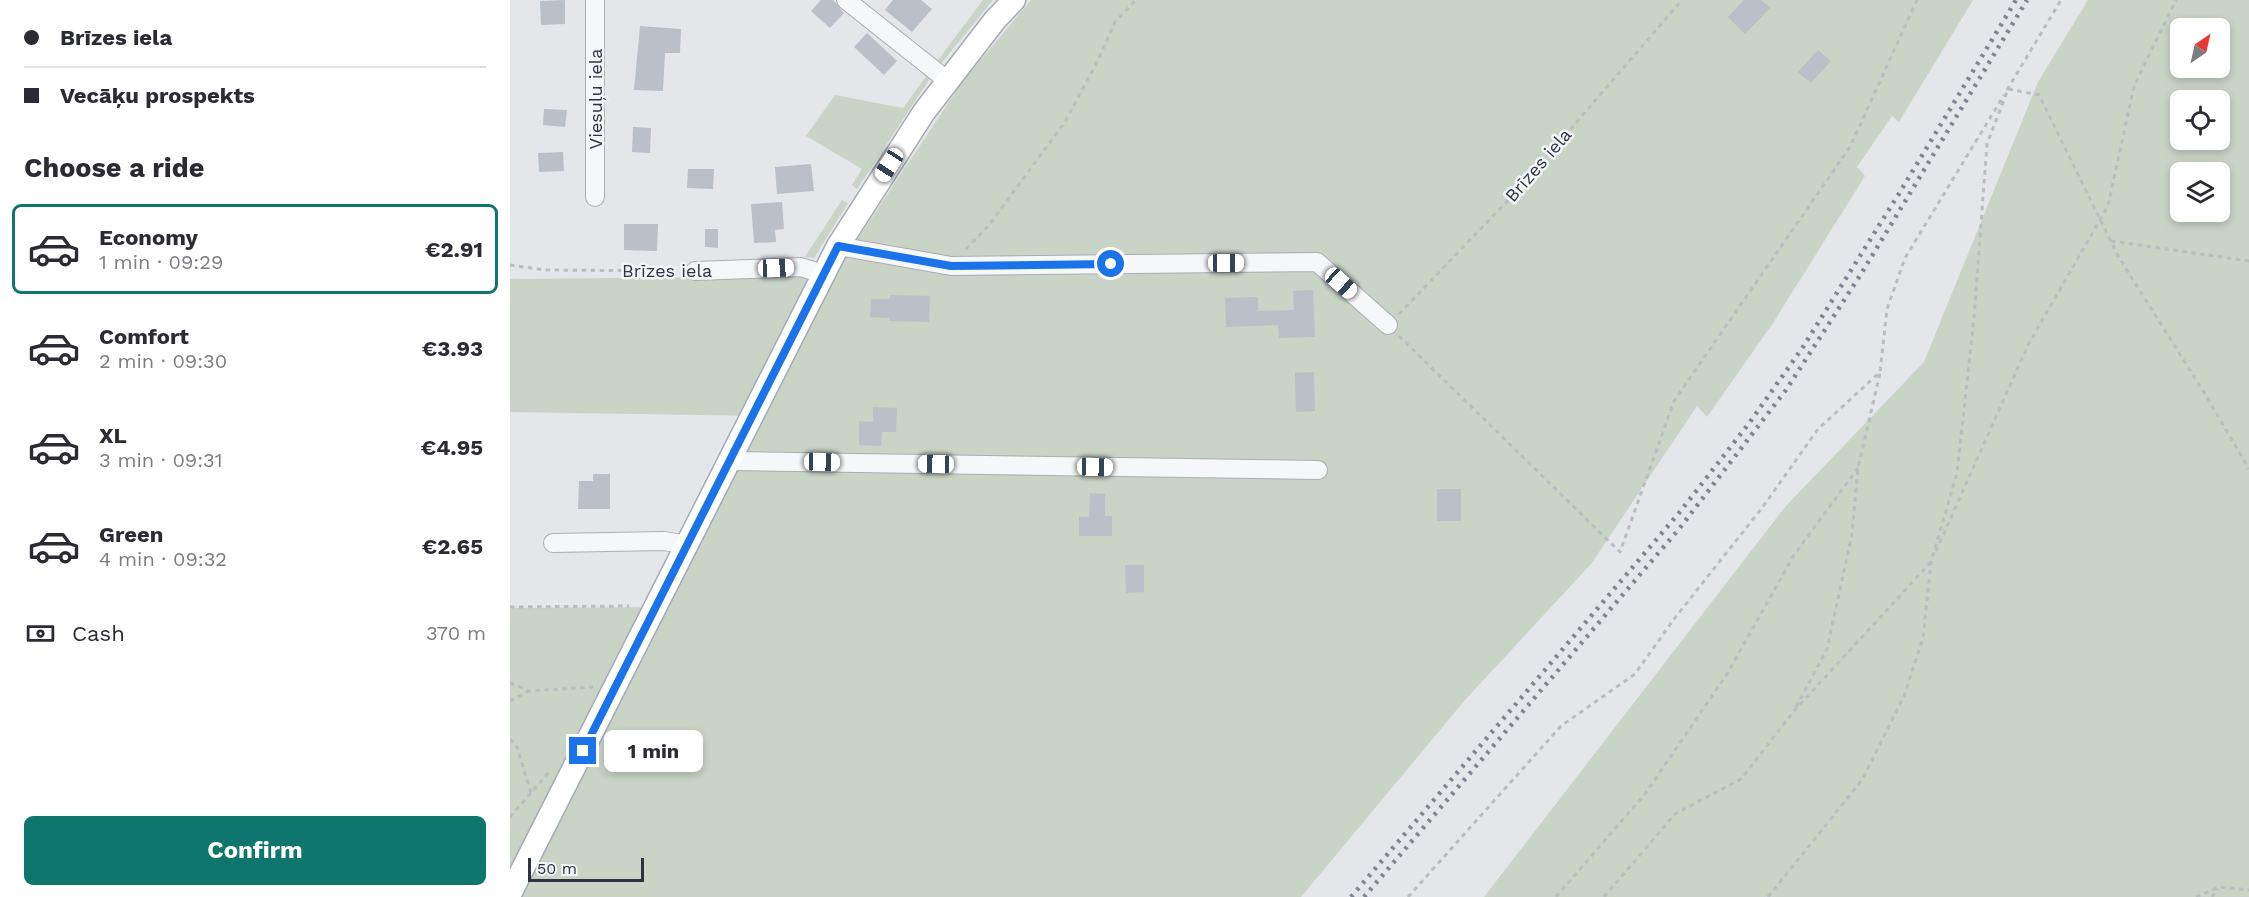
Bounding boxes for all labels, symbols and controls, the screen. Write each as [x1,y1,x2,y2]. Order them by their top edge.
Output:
north arrow [2170,18,2230,78]
map controls [2170,18,2230,222]
text: Brīzes iela [60,25,172,50]
street label: Viesuļu iela [585,48,606,150]
text: Vecāķu prospekts [60,83,255,108]
button: locate [2170,90,2230,150]
street label: Brīzes iela [1500,124,1576,206]
car [872,145,906,185]
text: Choose a ride [24,152,204,184]
button: layers [2170,162,2230,222]
icon: car [27,222,81,276]
text: Economy [99,225,198,250]
text: €2.91 [425,237,483,262]
text: 1 min · 09:29 [99,250,223,274]
route start [1097,250,1124,277]
car [1208,254,1244,272]
car [758,258,794,278]
street label: Brīzes iela [622,260,712,281]
car [1322,264,1360,302]
icon: car [27,321,81,375]
text: Comfort [99,324,189,349]
text: €3.93 [422,336,483,361]
text: 2 min · 09:30 [99,349,227,373]
icon: car [27,420,81,474]
text: XL [99,423,127,448]
text: €4.95 [421,435,483,460]
text: 3 min · 09:31 [99,448,223,472]
car [804,453,840,471]
car [918,455,954,473]
car [1077,458,1113,476]
icon: car [27,519,81,573]
text: Green [99,522,163,547]
text: €2.65 [422,534,483,559]
text: 4 min · 09:32 [99,547,227,571]
icon: cash [24,617,57,650]
text: Cash [72,621,125,646]
text: 370 m [426,621,486,645]
callout: 1 min [604,730,703,772]
route end [569,737,596,764]
text: 1 min [628,739,679,763]
button: Confirm [24,816,486,885]
scale bar [528,855,644,882]
text: 50 m [537,859,577,878]

